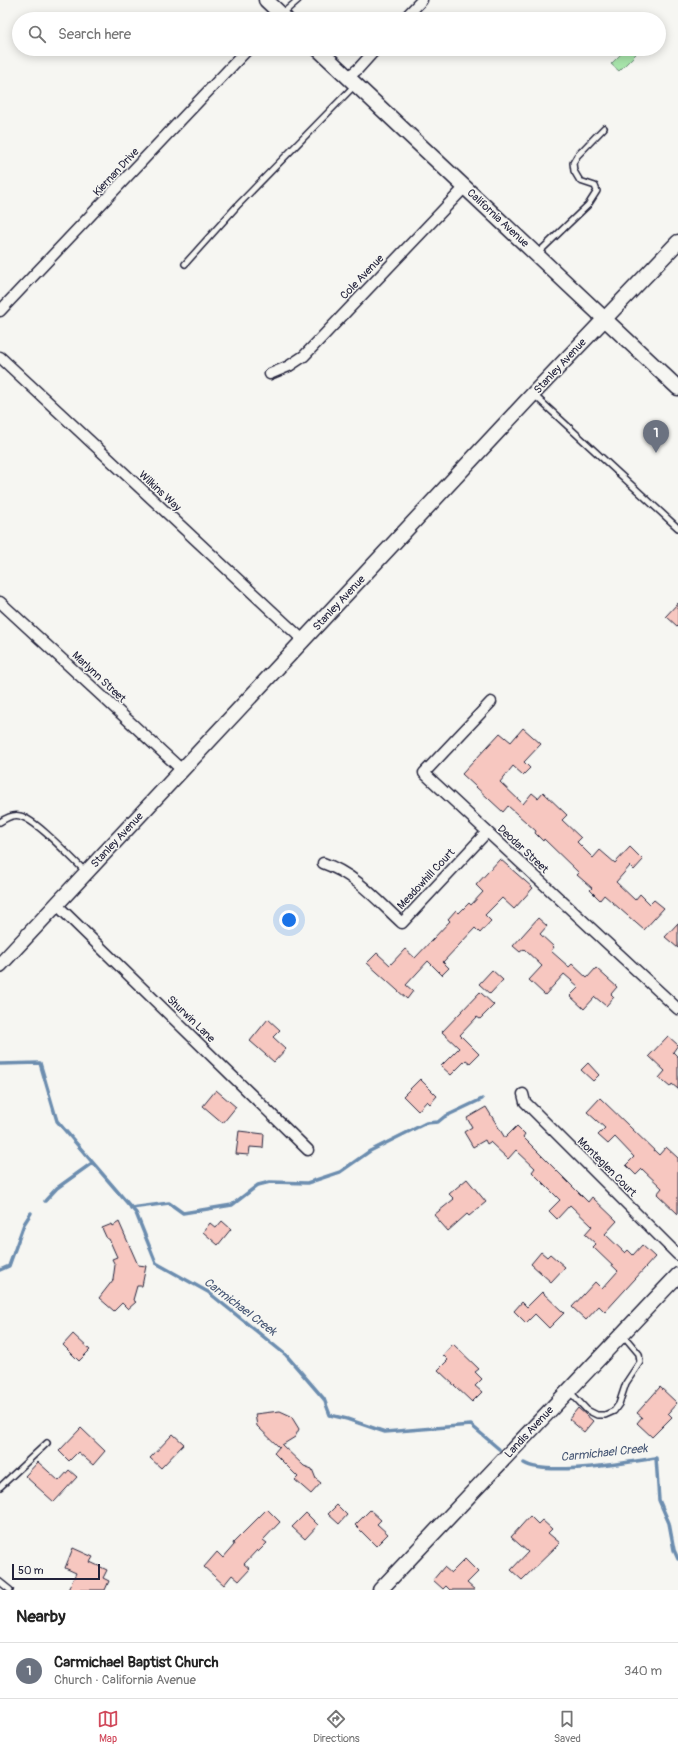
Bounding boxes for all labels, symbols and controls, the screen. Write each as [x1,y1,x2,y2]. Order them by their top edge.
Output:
search box [12,12,666,56]
icon: search [26,23,48,45]
text: Search here [58,25,131,44]
street label: Kiernan Drive [90,145,142,199]
street label: California Avenue [464,186,532,250]
street label: Cole Avenue [338,252,387,302]
street label: Stanley Avenue [531,335,589,396]
pin: 1 [643,420,669,453]
street label: Wilkins Way [136,468,184,514]
street label: Stanley Avenue [310,572,368,633]
street label: Marlynn Street [69,649,129,706]
street label: Stanley Avenue [88,809,146,870]
street label: Deodar Street [495,822,552,876]
street label: Meadowhill Court [395,846,458,912]
your location [279,910,299,930]
street label: Shurwin Lane [164,993,218,1045]
street label: Monteglen Court [575,1135,640,1200]
water label: Carmichael Creek [201,1275,280,1340]
street label: Landis Avenue [502,1403,557,1460]
water label: Carmichael Creek [560,1441,649,1465]
scale bar [12,1562,100,1581]
text: 50 m [18,1564,44,1577]
text: Nearby [16,1606,65,1627]
text: Carmichael Baptist Church [54,1653,219,1672]
text: 1 [26,1663,32,1679]
text: 340 m [624,1663,662,1679]
text: Church · California Avenue [54,1672,196,1688]
tab: Map [97,1708,119,1745]
tab: Directions [313,1708,360,1745]
tab: Saved [554,1708,581,1745]

